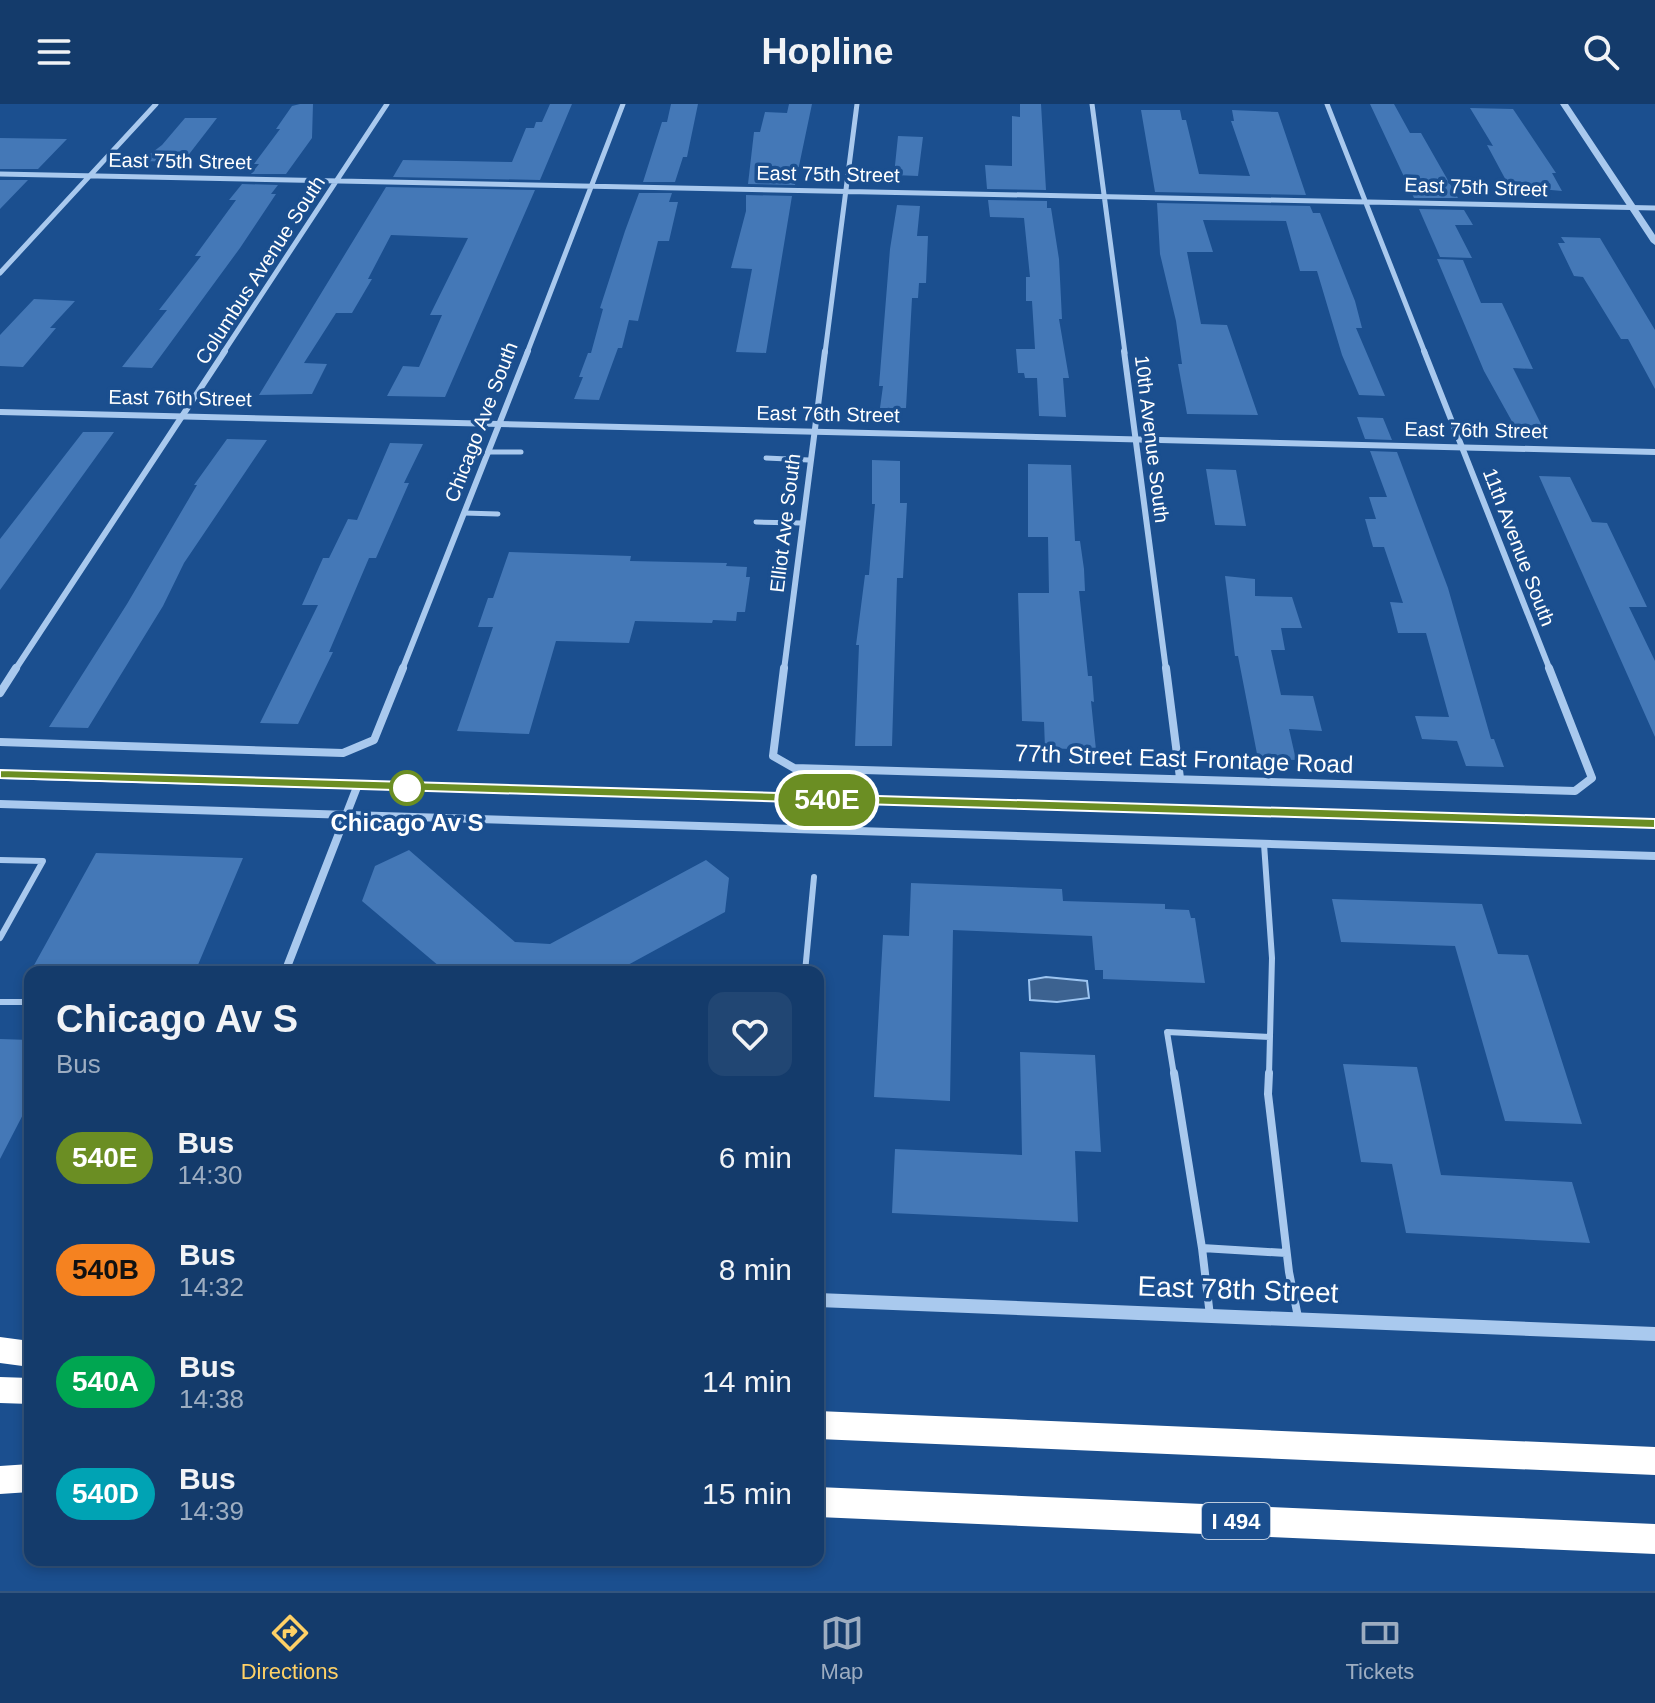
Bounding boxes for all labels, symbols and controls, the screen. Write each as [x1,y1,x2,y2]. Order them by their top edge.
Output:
icon: menu [32,30,76,74]
icon: search [1579,30,1623,74]
text: Hopline [762,31,894,72]
street label: East 75th Street [108,149,252,173]
street label: East 75th Street [756,162,900,186]
street label: Columbus Avenue South [191,172,329,368]
street label: East 75th Street [1404,174,1548,201]
street label: Chicago Ave South [440,339,522,505]
street label: 10th Avenue South [1131,354,1173,524]
street label: East 76th Street [108,386,252,410]
street label: East 76th Street [756,402,900,426]
street label: East 76th Street [1404,418,1548,442]
street label: Elliot Ave South [766,452,804,594]
street label: 11th Avenue South [1479,465,1559,629]
street label: 77th Street East Frontage Road [1014,739,1354,778]
marker: Chicago Av S [390,771,424,805]
line badge: 540E [771,774,883,826]
text: 540E [794,784,860,815]
place label: Chicago Av S [331,809,483,836]
button: heart [708,992,792,1076]
text: Chicago Av S [56,998,298,1040]
text: Bus [56,1049,101,1079]
text: Bus [177,1126,234,1159]
text: 6 min [719,1141,792,1174]
text: 540E [72,1142,137,1173]
text: 14:30 [177,1160,242,1190]
text: Bus [179,1238,236,1271]
text: 8 min [719,1253,792,1286]
text: 540B [72,1254,139,1285]
street label: East 78th Street [1137,1271,1339,1309]
text: 14:32 [179,1272,244,1302]
text: Bus [179,1350,236,1383]
text: 14 min [702,1365,792,1398]
text: 540A [72,1366,139,1397]
text: 14:38 [179,1384,244,1414]
text: Bus [179,1462,236,1495]
text: 15 min [702,1477,792,1510]
text: 540D [72,1478,139,1509]
text: 14:39 [179,1496,244,1526]
road number: I 494 [1202,1503,1270,1539]
tab: Directions [241,1611,339,1685]
tab: Map [820,1611,864,1685]
tab: Tickets [1345,1611,1414,1685]

